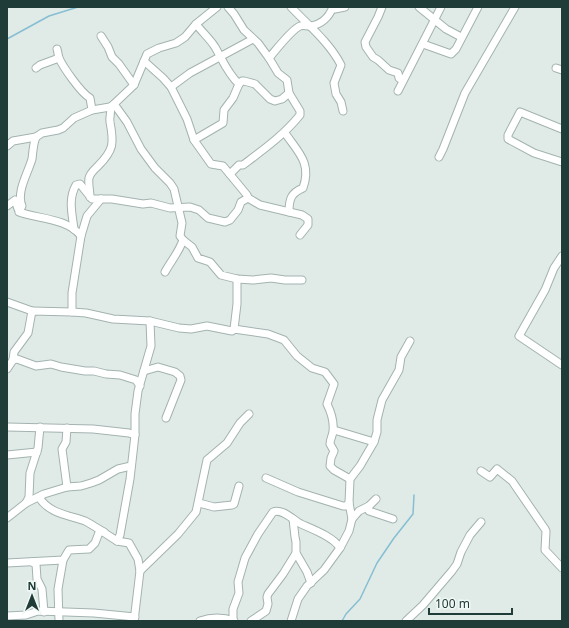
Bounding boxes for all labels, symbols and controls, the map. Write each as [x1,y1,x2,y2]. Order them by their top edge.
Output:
north arrow [12,576,52,616]
text: N [28,578,36,593]
scale bar [429,590,512,616]
text: 100 m [435,595,470,612]

